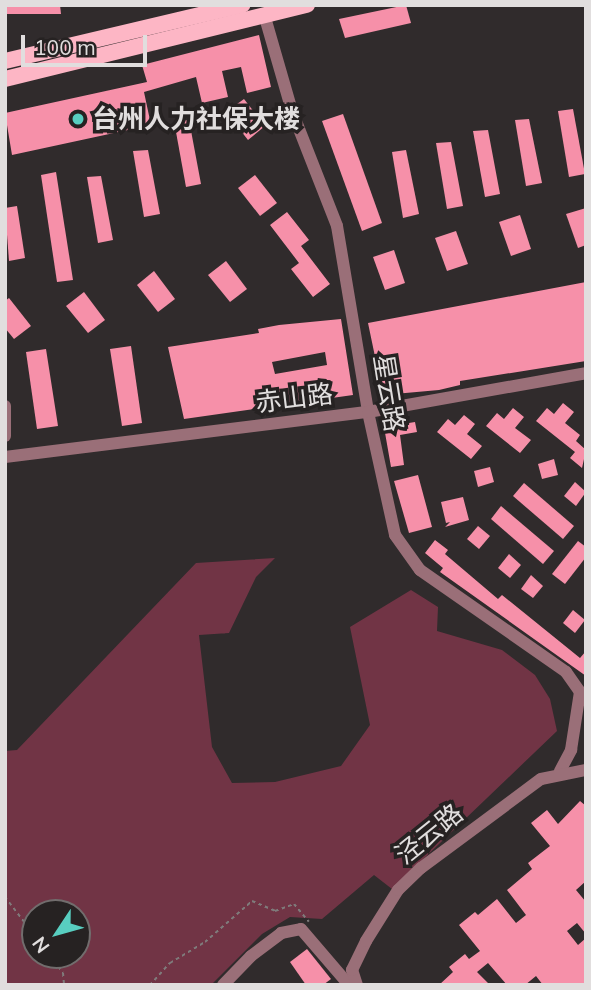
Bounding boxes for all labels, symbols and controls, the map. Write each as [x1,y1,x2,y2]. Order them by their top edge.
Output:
scale bar [24,21,150,65]
text: 100 m [34,34,96,60]
place label: 台州人力社保大楼 [92,103,300,135]
marker: 台州人力社保大楼 [70,111,86,127]
street label: 星云路 [367,352,411,434]
street label: 赤山路 [253,378,335,418]
street label: 泾云路 [389,797,469,871]
north arrow [21,899,91,969]
text: N [27,932,55,958]

